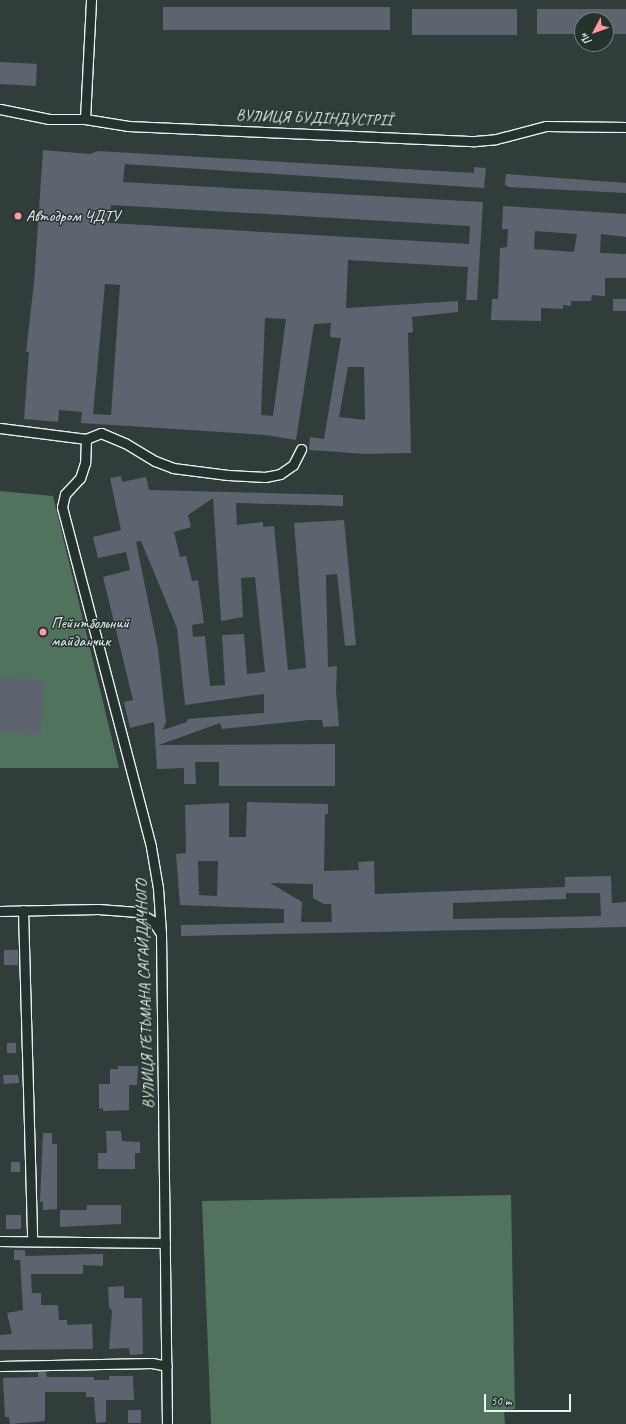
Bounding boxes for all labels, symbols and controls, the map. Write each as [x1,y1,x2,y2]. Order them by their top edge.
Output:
north arrow [574,12,614,52]
text: Пн [577,30,595,48]
street label: ВУЛИЦЯ БУДІНДУСТРІЇ [236,106,392,130]
place label: Автодром ЧДТУ [26,206,120,226]
marker: Автодром ЧДТУ [13,211,23,221]
place label: Пейнтбольний майданчик [51,613,129,651]
marker: Пейнтбольний майданчик [38,627,48,637]
street label: ВУЛИЦЯ ГЕТЬМАНА САГАЙДАЧНОГО [131,879,159,1109]
scale bar [486,1386,573,1412]
text: 50 m [491,1393,511,1409]

